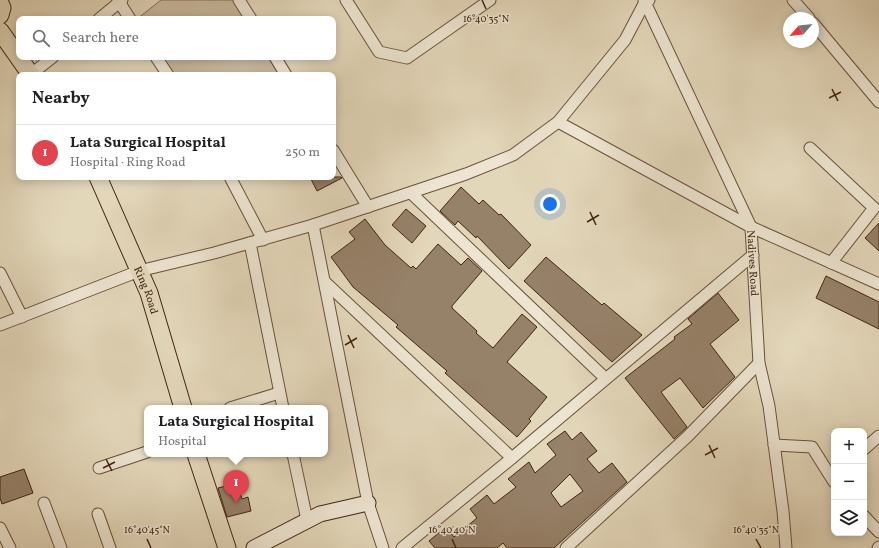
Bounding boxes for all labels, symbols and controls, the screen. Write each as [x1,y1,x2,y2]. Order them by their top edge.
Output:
text: 16°40'35"N [463,12,510,26]
north arrow [783,12,819,48]
search box [16,16,336,60]
icon: search [30,27,52,49]
text: Search here [62,28,139,49]
text: Nearby [32,87,90,110]
text: Lata Surgical Hospital [70,133,226,154]
text: 1 [42,144,48,162]
text: 250 m [285,144,320,162]
text: Hospital · Ring Road [70,154,185,172]
your location [540,194,560,214]
street label: Nadives Road [742,230,761,296]
street label: Ring Road [129,264,161,316]
popup [144,405,328,457]
text: Lata Surgical Hospital [158,412,314,433]
map controls [831,428,867,536]
button: + [831,428,867,464]
text: Hospital [158,433,207,451]
button: − [831,464,867,500]
pin: 1 [223,470,249,503]
button: layers [831,500,867,536]
text: 16°40'45"N [124,523,171,537]
text: 16°40'40"N [428,523,476,537]
text: 16°40'35"N [733,523,780,537]

